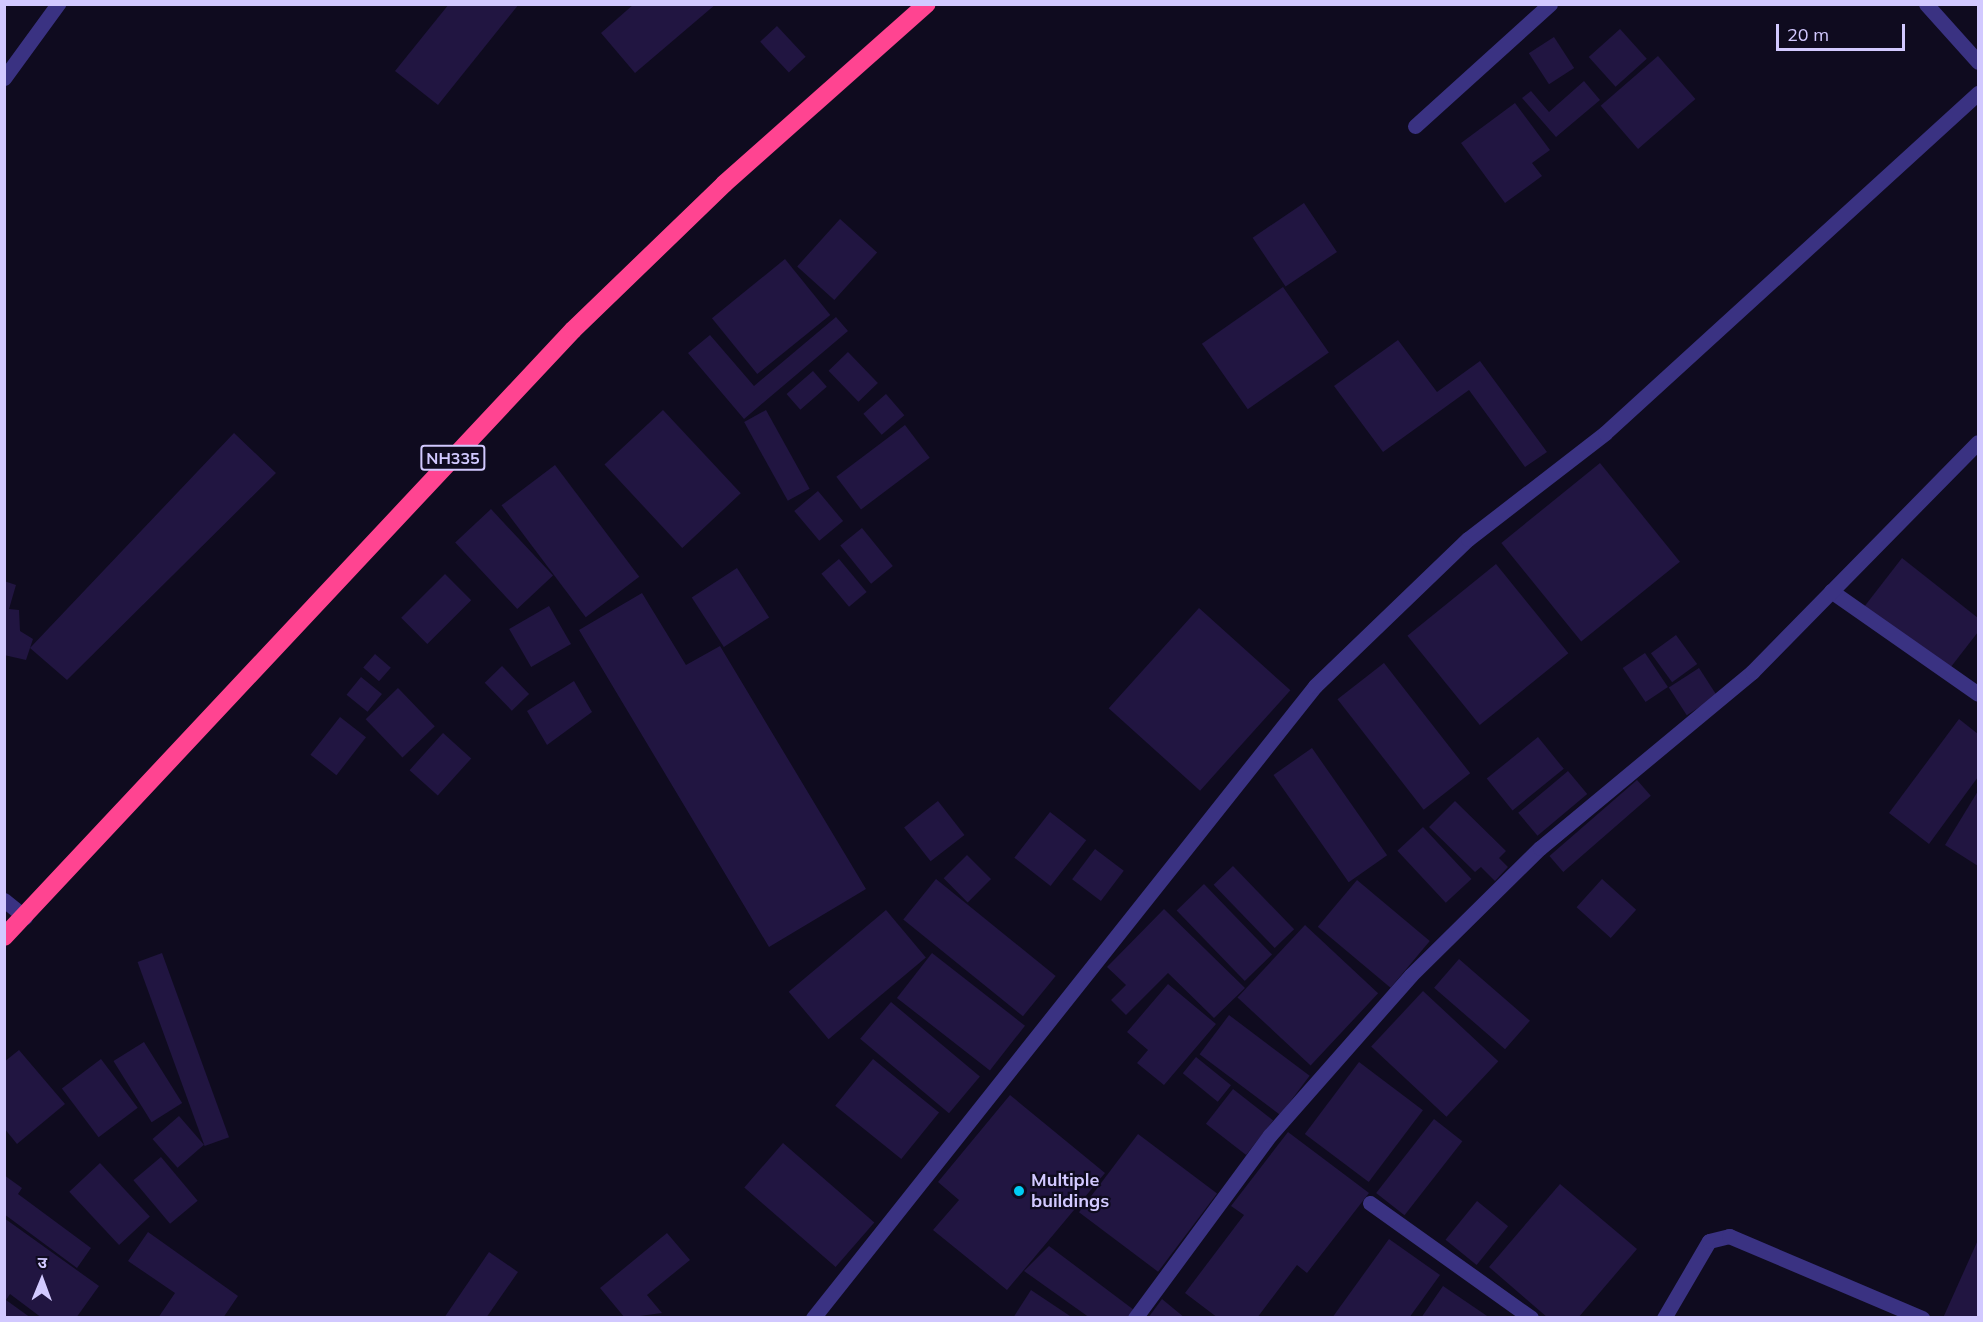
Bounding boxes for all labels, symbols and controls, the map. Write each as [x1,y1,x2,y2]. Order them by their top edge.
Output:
scale bar [1779,12,1908,50]
text: 20 m [1787,23,1829,46]
road number: NH335 [420,445,486,471]
place label: Multiple buildings [1031,1170,1109,1212]
marker: Multiple buildings [1012,1184,1026,1198]
north arrow [12,1250,72,1310]
text: उ [37,1252,47,1272]

